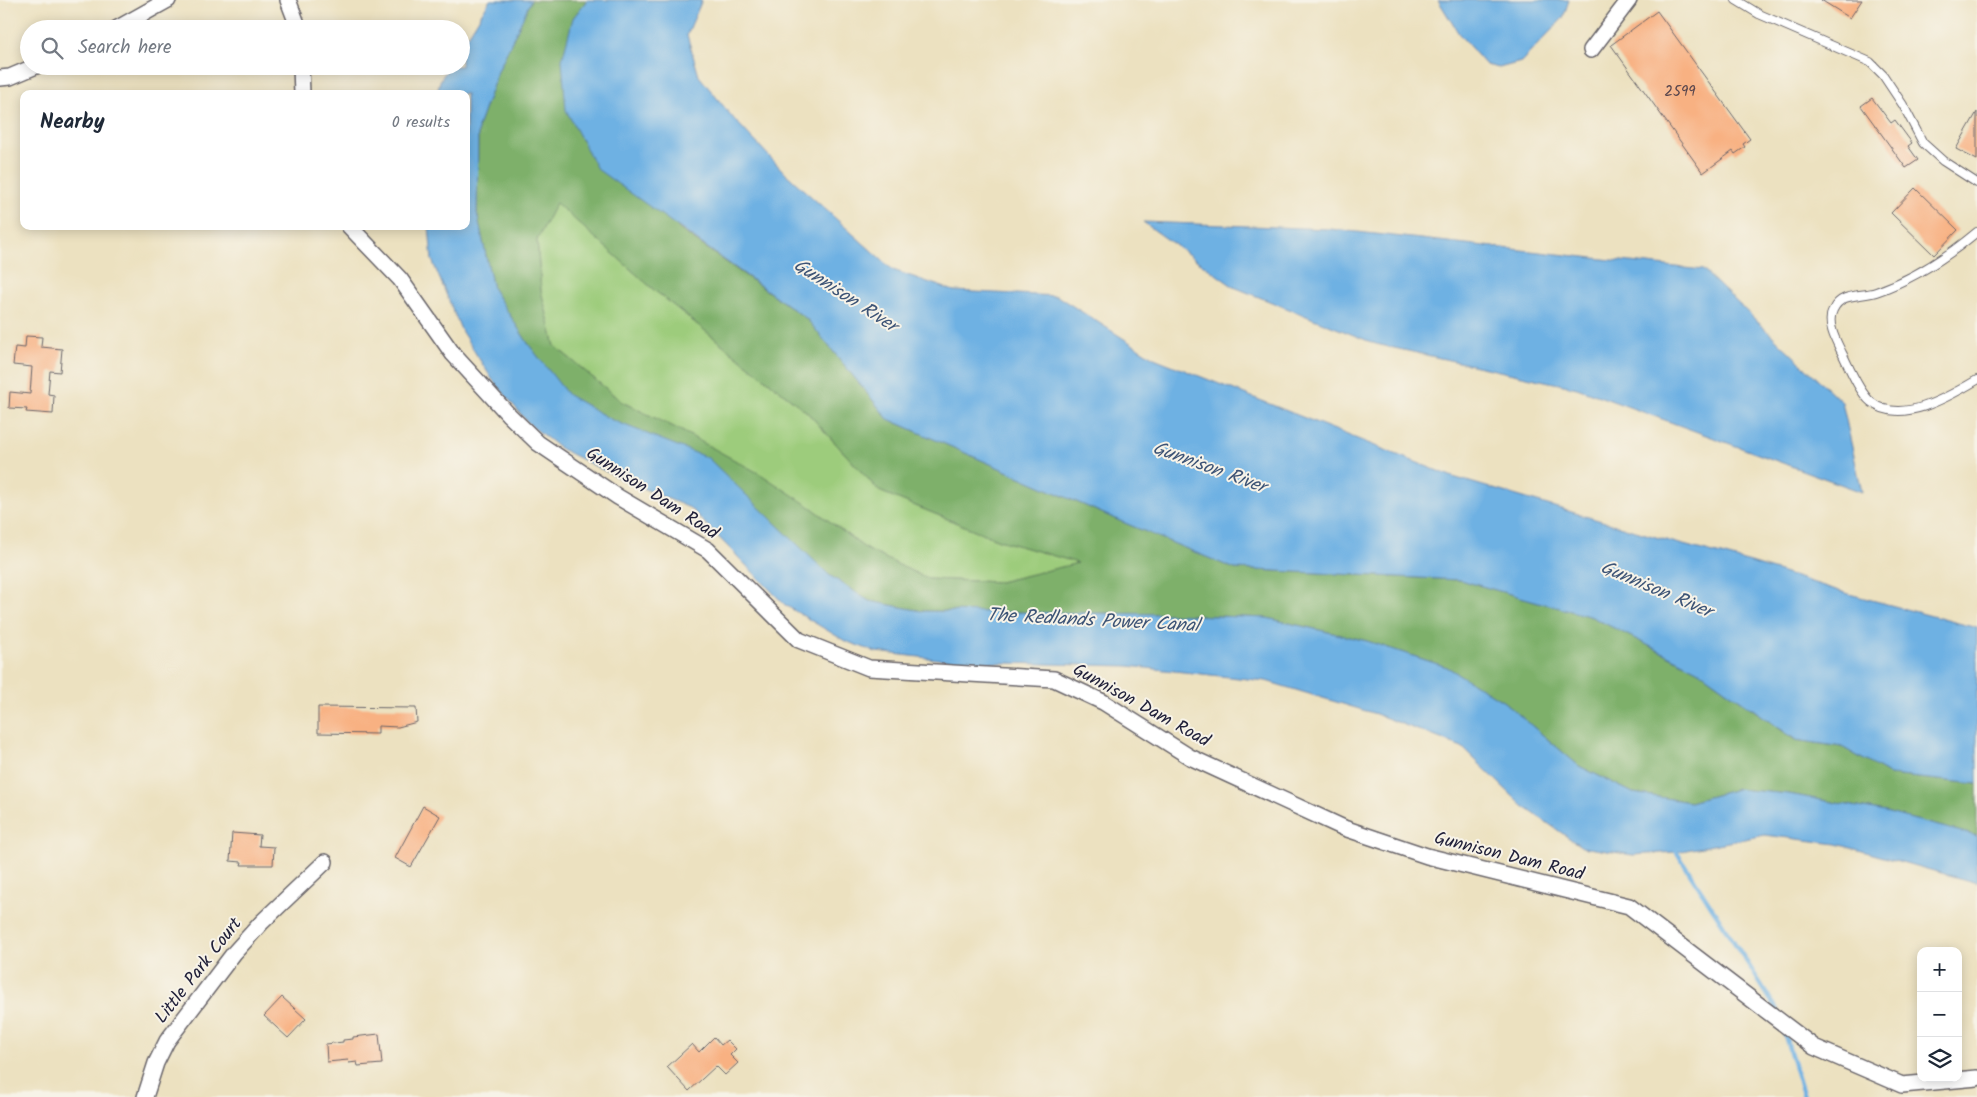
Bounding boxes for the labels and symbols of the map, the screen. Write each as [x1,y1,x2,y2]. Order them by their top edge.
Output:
house number: 2599 [1664,80,1696,104]
water label: Gunnison River [787,251,906,343]
water label: Gunnison River [1148,434,1273,504]
street label: Gunnison Dam Road [580,440,725,549]
water label: Gunnison River [1596,553,1720,628]
water label: The Redlands Power Canal [986,600,1203,642]
street label: Gunnison Dam Road [1067,656,1216,756]
street label: Gunnison Dam Road [1431,824,1588,890]
street label: Little Park Court [148,911,251,1030]

